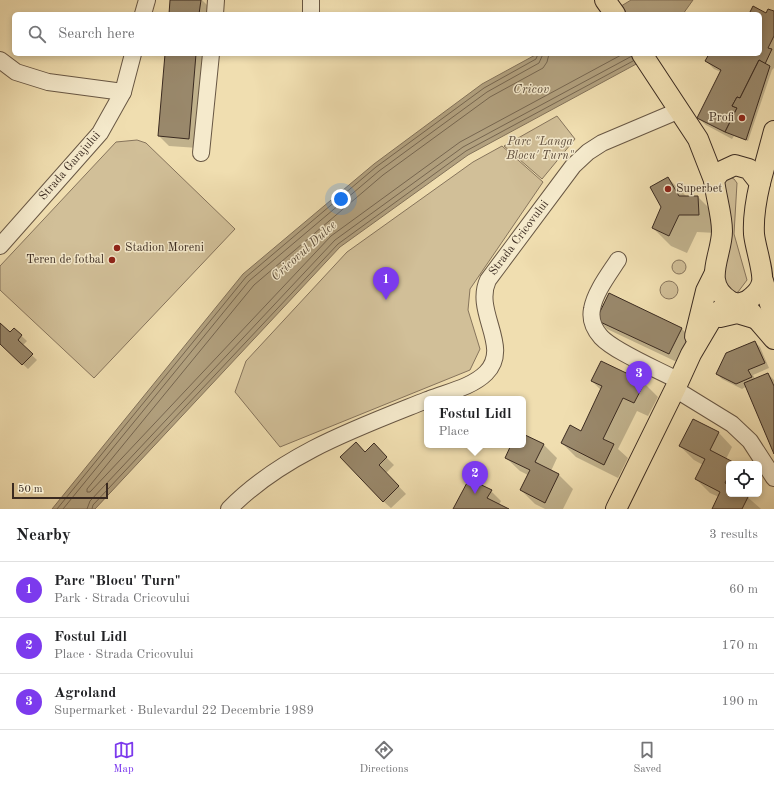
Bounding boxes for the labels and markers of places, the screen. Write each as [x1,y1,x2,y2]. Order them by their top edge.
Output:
place label: Profi [709,112,734,124]
marker: Profi [737,113,747,123]
place label: Superbet [676,183,722,195]
marker: Superbet [663,184,673,194]
place label: Stadion Moreni [125,242,204,254]
marker: Stadion Moreni [112,243,122,253]
place label: Teren de fotbal [26,254,104,266]
marker: Teren de fotbal [107,255,117,265]
pin: 1 [373,267,399,300]
pin: 3 [626,361,652,394]
pin: 2 [462,461,488,494]

